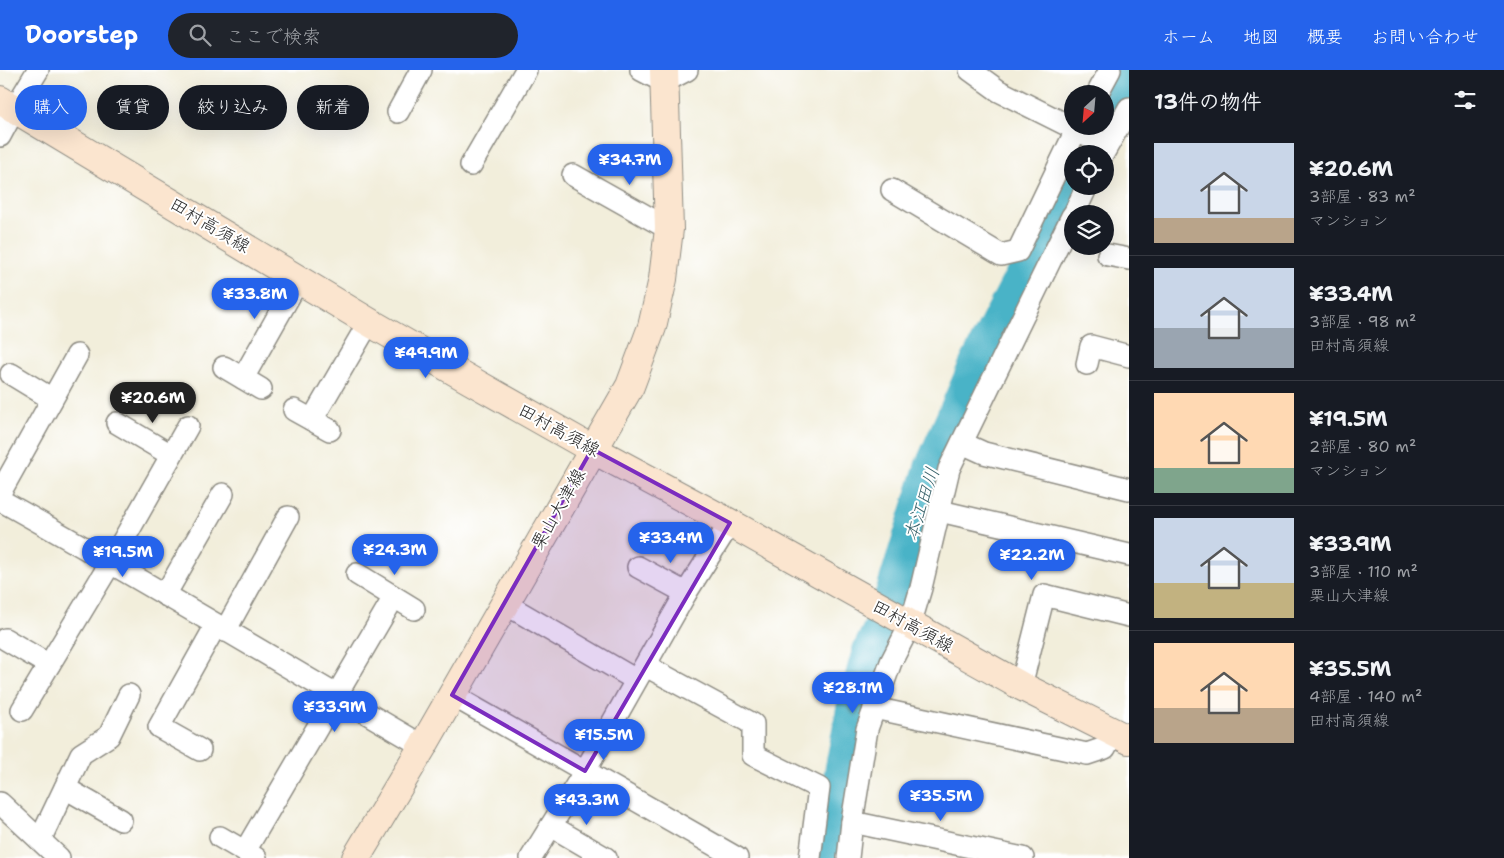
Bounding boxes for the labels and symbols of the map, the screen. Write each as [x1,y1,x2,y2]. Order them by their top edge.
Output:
north arrow [1064,85,1114,135]
pin: ¥34.7M [589,144,671,186]
street label: 田村高須線 [165,192,255,258]
pin: ¥33.8M [214,278,296,320]
pin: ¥49.9M [385,336,467,379]
pin: ¥20.6M [112,382,194,424]
street label: 田村高須線 [514,398,604,462]
street label: 栗山大津線 [525,464,591,554]
water label: 本江田川 [898,464,945,544]
pin: ¥33.4M [630,522,712,564]
pin: ¥24.3M [354,534,436,576]
pin: ¥19.5M [82,536,164,578]
pin: ¥22.2M [991,538,1073,581]
street label: 田村高須線 [868,594,958,658]
pin: ¥28.1M [812,672,894,714]
pin: ¥33.9M [294,690,376,733]
pin: ¥15.5M [563,718,645,761]
pin: ¥35.5M [900,780,982,822]
pin: ¥43.3M [546,784,628,826]

